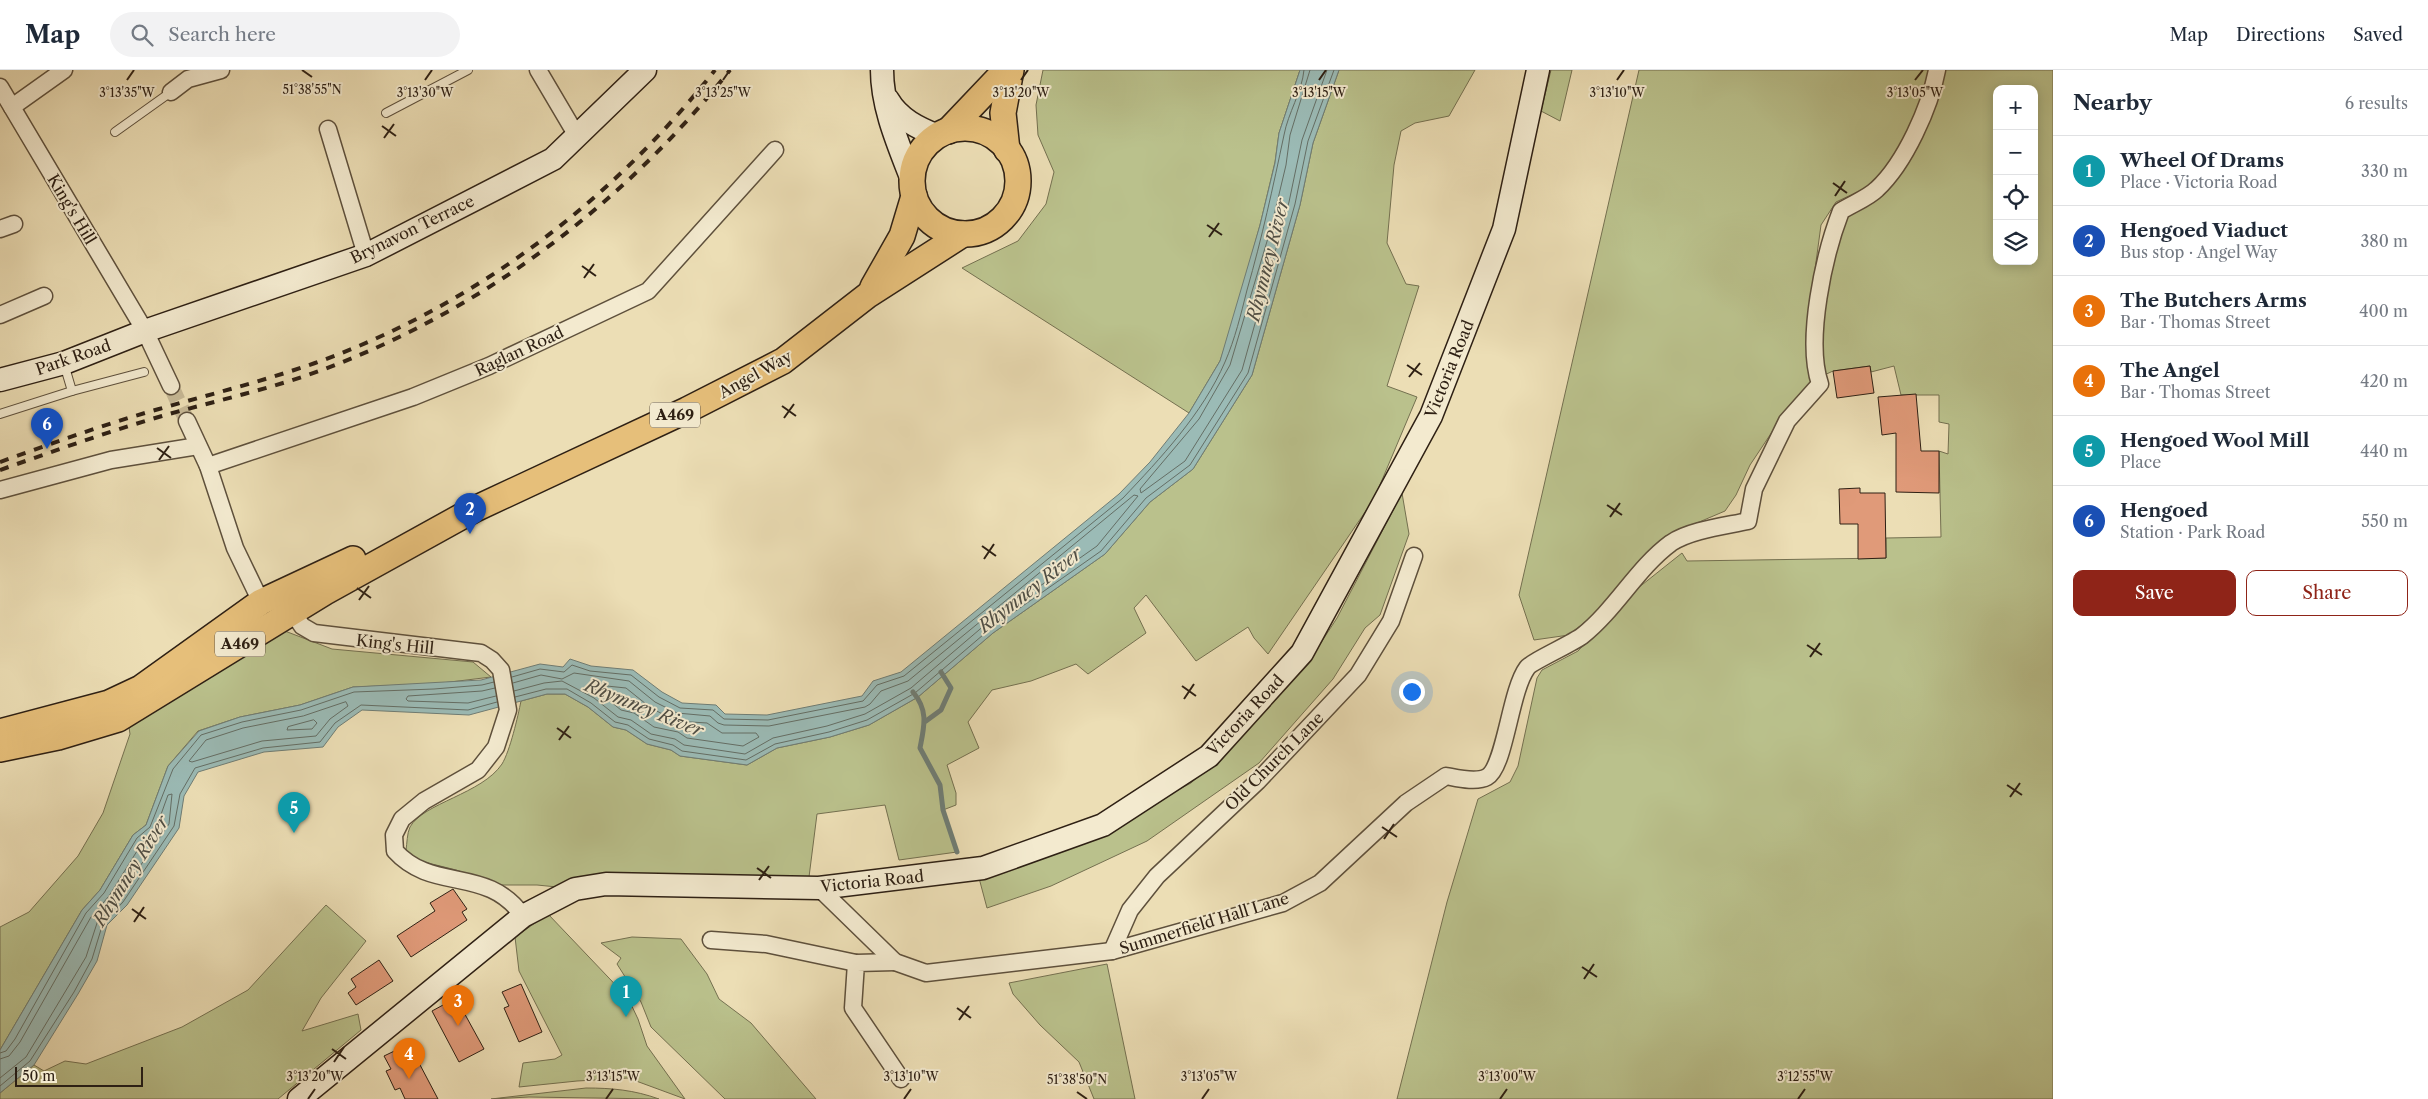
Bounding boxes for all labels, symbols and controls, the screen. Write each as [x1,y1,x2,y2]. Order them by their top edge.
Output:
search box [110,12,460,57]
text: Map [25,20,80,49]
icon: search [128,21,156,49]
text: Search here [168,23,276,46]
text: Map [2169,24,2208,46]
text: Directions [2236,24,2325,46]
text: Saved [2353,24,2403,46]
text: 51°38'55"N [282,82,342,97]
text: 3°13'35"W [99,85,156,100]
text: 3°13'30"W [397,85,454,100]
text: 3°13'25"W [695,85,752,100]
text: 3°13'20"W [993,85,1050,100]
text: 3°13'15"W [1292,85,1347,100]
text: 3°13'10"W [1589,85,1645,100]
text: 3°13'05"W [1887,85,1944,100]
map controls [1993,85,2038,265]
button: + [1993,85,2038,130]
text: Nearby [2073,90,2152,115]
text: 6 results [2345,93,2408,113]
button: − [1993,130,2038,175]
text: Wheel Of Drams [2120,149,2284,172]
text: 1 [2085,161,2093,181]
text: 330 m [2361,161,2408,181]
street label: King's Hill [43,170,101,248]
text: Place · Victoria Road [2120,172,2278,192]
button: locate [1993,175,2038,220]
street label: Brynavon Terrace [347,190,477,268]
water label: Rhymney River [1242,195,1294,326]
text: Hengoed Viaduct [2120,219,2288,242]
button: layers [1993,220,2038,265]
text: 2 [2084,231,2094,251]
text: 380 m [2360,231,2408,251]
text: Bus stop · Angel Way [2120,242,2278,262]
text: The Butchers Arms [2120,289,2307,312]
text: 3 [2084,301,2094,321]
text: 400 m [2359,301,2408,321]
text: Bar · Thomas Street [2120,312,2270,332]
street label: Victoria Road [1420,317,1478,422]
street label: Raglan Road [471,322,567,380]
street label: Park Road [33,335,113,379]
street label: Angel Way [714,345,796,403]
text: The Angel [2120,359,2220,382]
text: 4 [2084,371,2094,391]
text: 420 m [2360,371,2408,391]
text: Bar · Thomas Street [2120,382,2270,402]
road number: A469 [650,402,700,428]
pin: 6 [31,408,63,449]
text: Hengoed Wool Mill [2120,429,2309,452]
text: 5 [2085,441,2093,461]
text: 440 m [2360,441,2408,461]
text: Place [2120,452,2161,472]
pin: 2 [454,493,486,534]
text: Hengoed [2120,499,2208,522]
text: 6 [2084,511,2094,531]
text: 550 m [2361,511,2408,531]
text: Station · Park Road [2120,522,2265,542]
water label: Rhymney River [972,542,1088,639]
button: Save [2073,570,2236,616]
button: Share [2246,570,2408,616]
street label: King's Hill [355,630,435,658]
road number: A469 [215,632,265,656]
street label: Victoria Road [1202,670,1288,761]
water label: Rhymney River [580,674,708,742]
your location [1399,679,1425,705]
street label: Old Church Lane [1221,708,1327,814]
pin: 5 [278,792,310,833]
water label: Rhymney River [87,811,174,932]
street label: Victoria Road [818,866,925,896]
street label: Summerfield Hall Lane [1117,888,1291,958]
pin: 1 [610,976,642,1017]
pin: 3 [442,985,474,1026]
pin: 4 [393,1038,425,1079]
scale bar [15,1064,142,1087]
text: 50 m [22,1067,55,1085]
text: 3°13'20"W [287,1069,344,1084]
text: 3°13'15"W [586,1069,641,1084]
text: 3°13'10"W [883,1069,939,1084]
text: 3°13'05"W [1181,1069,1238,1084]
text: 3°13'00"W [1478,1069,1537,1084]
text: 3°12'55"W [1777,1069,1834,1084]
text: 51°38'50"N [1047,1072,1107,1087]

